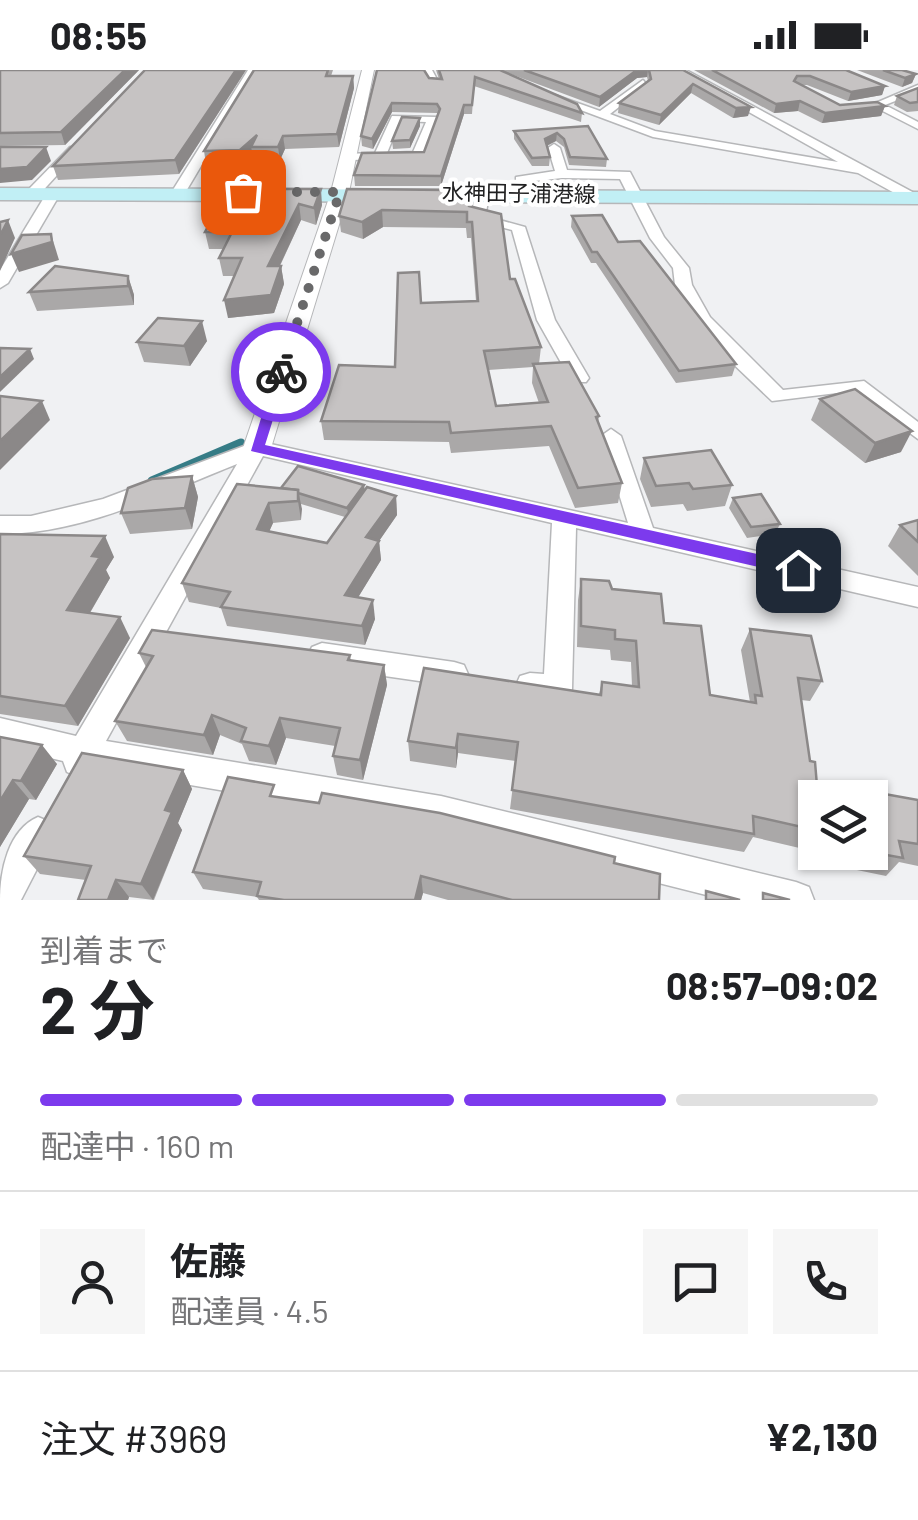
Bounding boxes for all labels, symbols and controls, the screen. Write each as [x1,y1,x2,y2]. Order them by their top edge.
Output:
text: 08:55 [50,12,147,58]
pin [201,150,286,235]
icon: bag [216,165,271,220]
street label: 水神田子浦港線 [442,178,596,206]
courier [231,322,331,422]
icon: bike [254,345,309,400]
pin [756,528,841,613]
icon: home [771,543,826,598]
map controls [798,780,888,870]
button: layers [798,780,888,870]
text: 到着まで [40,930,168,968]
text: 08:57–09:02 [666,962,878,1008]
text: 2 分 [40,969,154,1047]
text: 配達中 · 160 m [40,1126,234,1164]
button: person [40,1229,145,1334]
button: chat [643,1229,748,1334]
button: phone [773,1229,878,1334]
text: 佐藤 [170,1237,246,1283]
text: 配達員 · 4.5 [170,1291,329,1329]
text: ¥2,130 [765,1413,878,1459]
text: 注文 #3969 [40,1415,227,1461]

